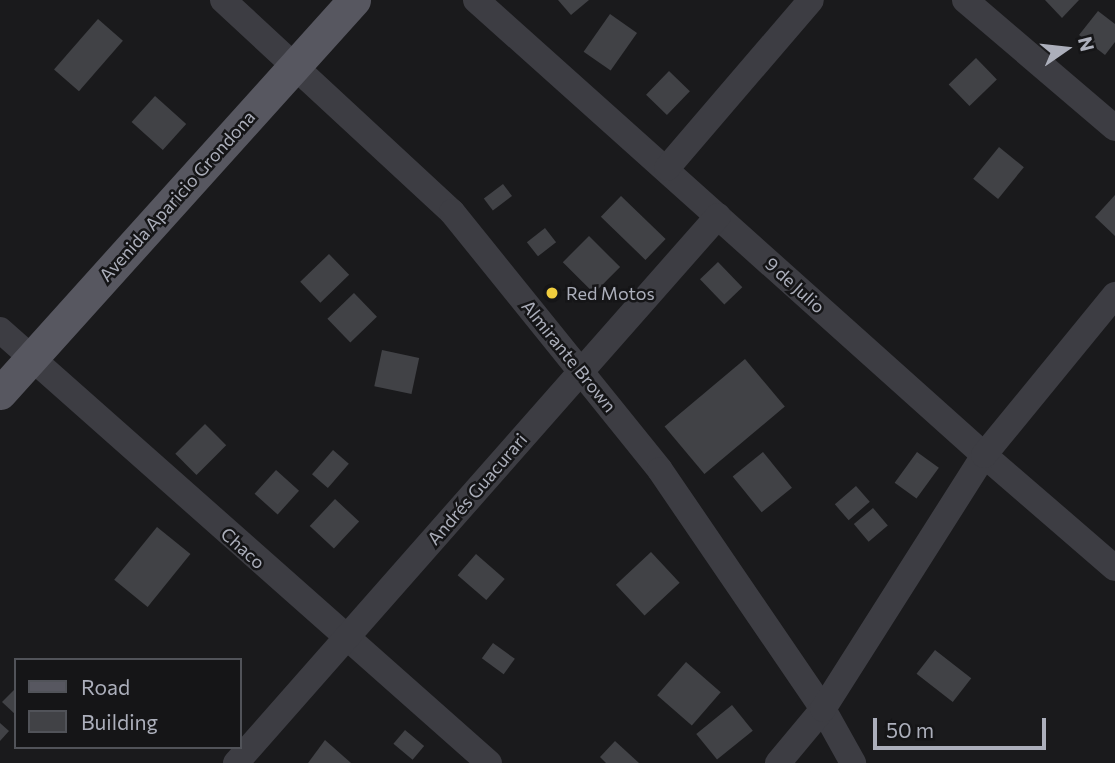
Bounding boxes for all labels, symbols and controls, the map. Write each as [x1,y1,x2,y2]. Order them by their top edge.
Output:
north arrow [1031,14,1101,84]
text: N [1074,34,1100,53]
street label: Avenida Aparicio Grondona [95,106,259,286]
street label: 9 de Julio [761,253,829,317]
place label: Red Motos [566,282,655,304]
marker: Red Motos [544,285,560,301]
street label: Almirante Brown [517,296,621,416]
street label: Andrés Guacurari [423,429,531,549]
street label: Chaco [217,523,269,573]
legend [14,658,242,749]
text: Road [81,674,130,699]
scale bar [877,704,1050,748]
text: Building [81,709,158,734]
text: 50 m [886,717,934,742]

